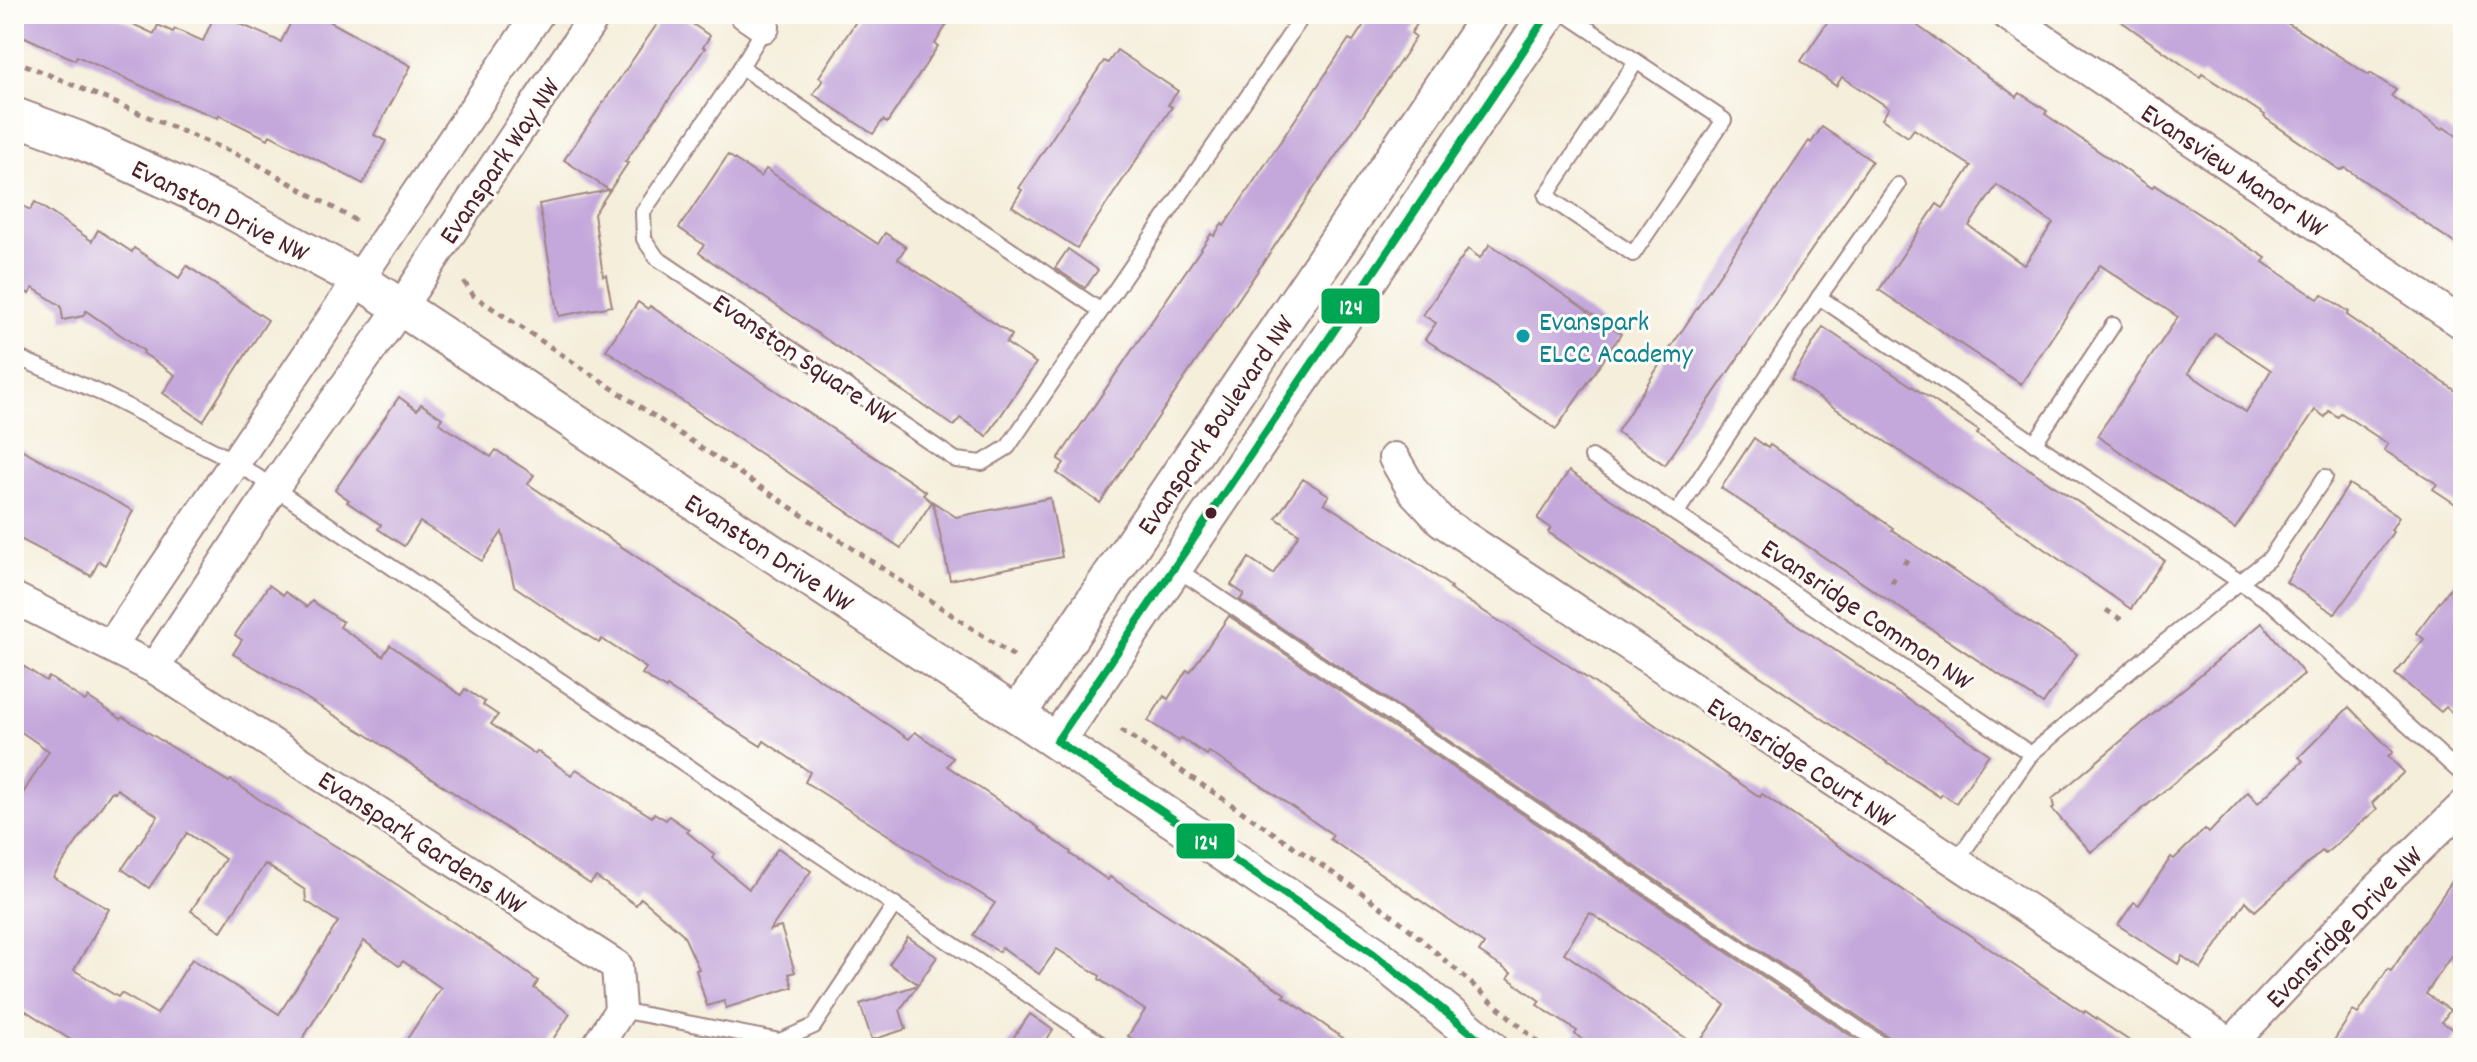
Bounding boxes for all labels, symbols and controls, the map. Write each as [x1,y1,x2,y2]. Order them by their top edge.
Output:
street label: Evanspark Way NW [431,71,573,254]
street label: Evansview Manor NW [2131,96,2334,251]
street label: Evanston Drive NW [123,151,315,276]
street label: Evanston Square NW [703,286,903,439]
line badge: 124 [1320,287,1381,325]
text: 124 [1339,294,1363,325]
place label: Evanspark ELCC Academy [1539,305,1694,377]
street label: Evanspark Boulevard NW [1129,308,1307,545]
marker: Evanspark ELCC Academy [1514,327,1532,345]
street label: Evanston Drive NW [675,485,861,625]
unlabelled marker [1203,505,1219,521]
street label: Evansridge Common NW [1751,531,1980,704]
street label: Evansridge Court NW [1697,689,1902,842]
street label: Evanspark Gardens NW [308,763,533,928]
line badge: 124 [1175,822,1236,860]
text: 124 [1194,829,1218,860]
street label: Evansridge Drive NW [2259,839,2435,1020]

